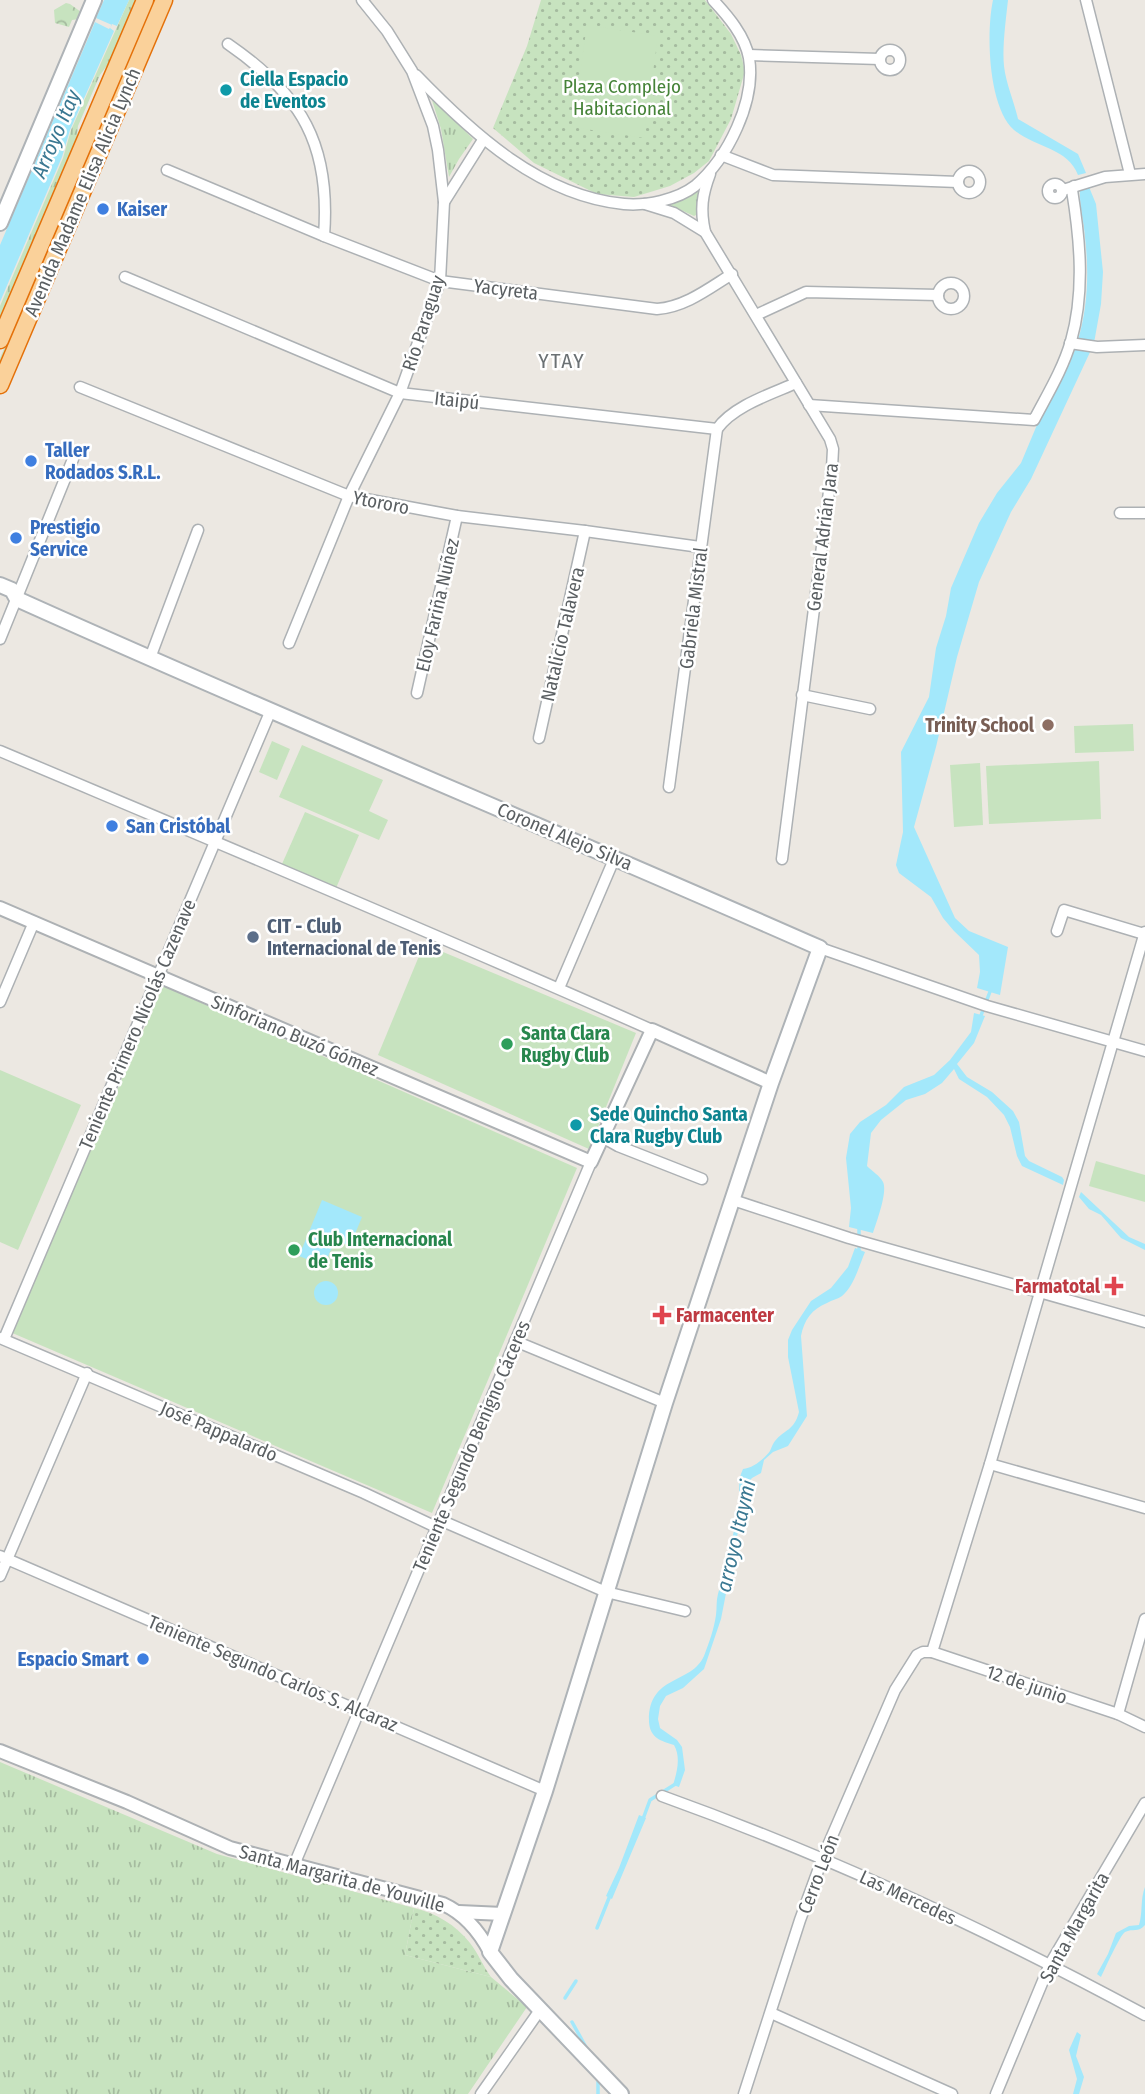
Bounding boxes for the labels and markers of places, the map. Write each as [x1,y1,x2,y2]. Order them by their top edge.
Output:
place label: Ciella Espacio de Eventos [240,68,348,113]
marker: Ciella Espacio de Eventos [218,82,234,98]
place label: Kaiser [117,198,168,221]
marker: Kaiser [95,201,111,217]
place label: Taller Rodados S.R.L. [45,439,161,484]
marker: Taller Rodados S.R.L. [23,453,39,469]
place label: Prestigio Service [30,516,100,561]
marker: Prestigio Service [8,530,24,546]
place label: Trinity School [925,714,1035,737]
marker: Trinity School [1040,717,1056,733]
place label: San Cristóbal [126,815,231,838]
marker: San Cristóbal [104,818,120,834]
place label: CIT - Club Internacional de Tenis [267,915,442,960]
marker: CIT - Club Internacional de Tenis [245,929,261,945]
place label: Santa Clara Rugby Club [521,1022,610,1067]
marker: Santa Clara Rugby Club [499,1036,515,1052]
place label: Sede Quincho Santa Clara Rugby Club [590,1103,748,1148]
marker: Sede Quincho Santa Clara Rugby Club [568,1117,584,1133]
place label: Club Internacional de Tenis [308,1228,453,1273]
marker: Club Internacional de Tenis [286,1242,302,1258]
place label: Farmatotal [1015,1275,1101,1298]
marker: Farmatotal [1106,1278,1122,1294]
place label: Farmacenter [676,1304,775,1327]
marker: Farmacenter [654,1307,670,1323]
place label: Espacio Smart [17,1648,129,1671]
marker: Espacio Smart [135,1651,151,1667]

